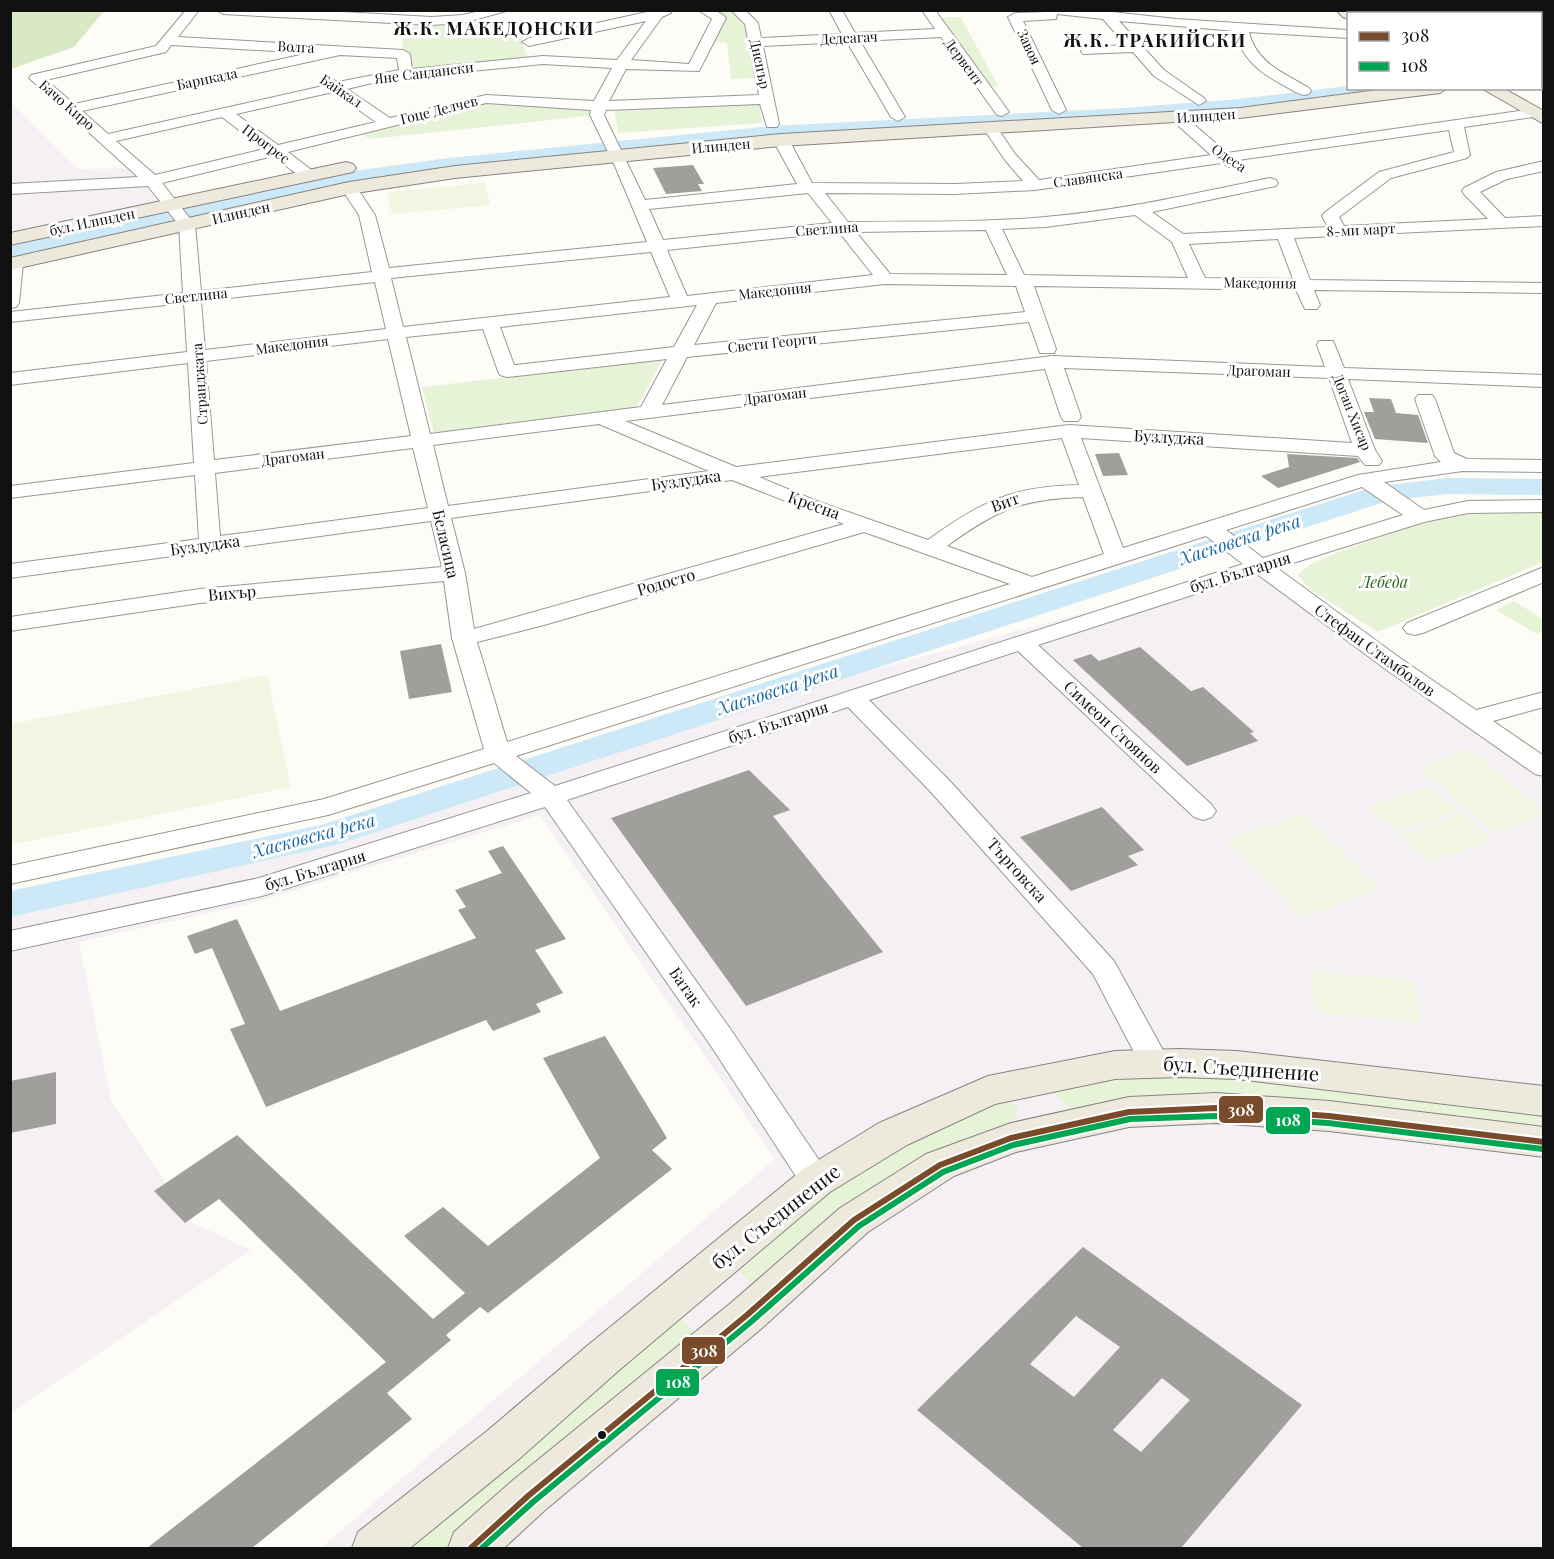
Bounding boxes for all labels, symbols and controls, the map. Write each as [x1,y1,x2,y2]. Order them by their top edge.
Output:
legend [1347,12,1542,90]
district label: Ж.К. МАКЕДОНСКИ [392,16,595,40]
text: 308 [1401,23,1429,47]
street label: Завоя [1013,26,1046,68]
street label: Дедеагач [820,27,878,48]
district label: Ж.К. ТРАКИЙСКИ [1062,28,1247,52]
street label: Дервент [940,34,989,90]
street label: Волга [277,36,315,57]
street label: Днепър [746,37,775,91]
text: 108 [1401,53,1428,77]
street label: Яне Сандански [372,57,475,88]
street label: Барикада [175,63,239,94]
street label: Байкал [317,70,366,112]
street label: Бачо Киро [35,75,99,134]
street label: Гоце Делчев [398,91,480,128]
street label: Илинден [1176,104,1236,127]
street label: Прогрес [239,120,294,168]
street label: Илинден [691,133,752,158]
street label: Одеса [1208,139,1250,176]
street label: Славянска [1052,163,1124,192]
street label: Илинден [210,197,272,228]
street label: бул. Илинден [47,203,137,240]
street label: Светлина [795,217,859,240]
street label: 8-ми март [1326,218,1396,241]
street label: Македония [1223,272,1297,293]
street label: Македония [737,277,813,304]
street label: Светлина [164,283,228,308]
street label: Свети Георги [727,328,818,357]
street label: Македония [254,331,330,358]
street label: Странджата [187,343,212,426]
street label: Драгоман [1227,360,1292,381]
street label: Доган Хисар [1328,371,1377,453]
street label: Драгоман [742,382,808,409]
street label: Бузлуджа [1133,424,1205,449]
street label: Драгоман [260,443,326,470]
street label: Бузлуджа [650,464,722,495]
street label: Кресна [785,485,843,524]
street label: Вит [988,487,1022,516]
street label: Беласица [428,508,465,580]
water label: Хасковска река [1175,508,1303,570]
street label: Бузлуджа [169,529,241,560]
street label: бул. България [1187,546,1293,597]
street label: Родосто [634,563,698,600]
park label: Лебеда [1358,571,1408,592]
street label: Вихър [207,580,257,605]
street label: Стефан Стамболов [1311,599,1440,701]
water label: Хасковска река [713,658,841,720]
street label: Симеон Стоянов [1060,676,1167,778]
street label: бул. България [725,695,831,748]
water label: Хасковска река [249,807,378,863]
street label: Търговска [983,833,1052,906]
street label: бул. България [262,844,368,895]
street label: Батак [665,963,707,1011]
street label: бул. Съединение [1162,1049,1320,1086]
line badge: 308 [1218,1095,1264,1124]
text: 308 [1227,1099,1255,1120]
line badge: 108 [1265,1106,1311,1135]
text: 108 [1275,1109,1301,1130]
street label: бул. Съединение [705,1157,845,1275]
line badge: 308 [681,1336,726,1365]
text: 308 [690,1340,718,1361]
line badge: 108 [655,1368,700,1397]
text: 108 [665,1371,691,1392]
unlabelled marker [596,1429,608,1441]

